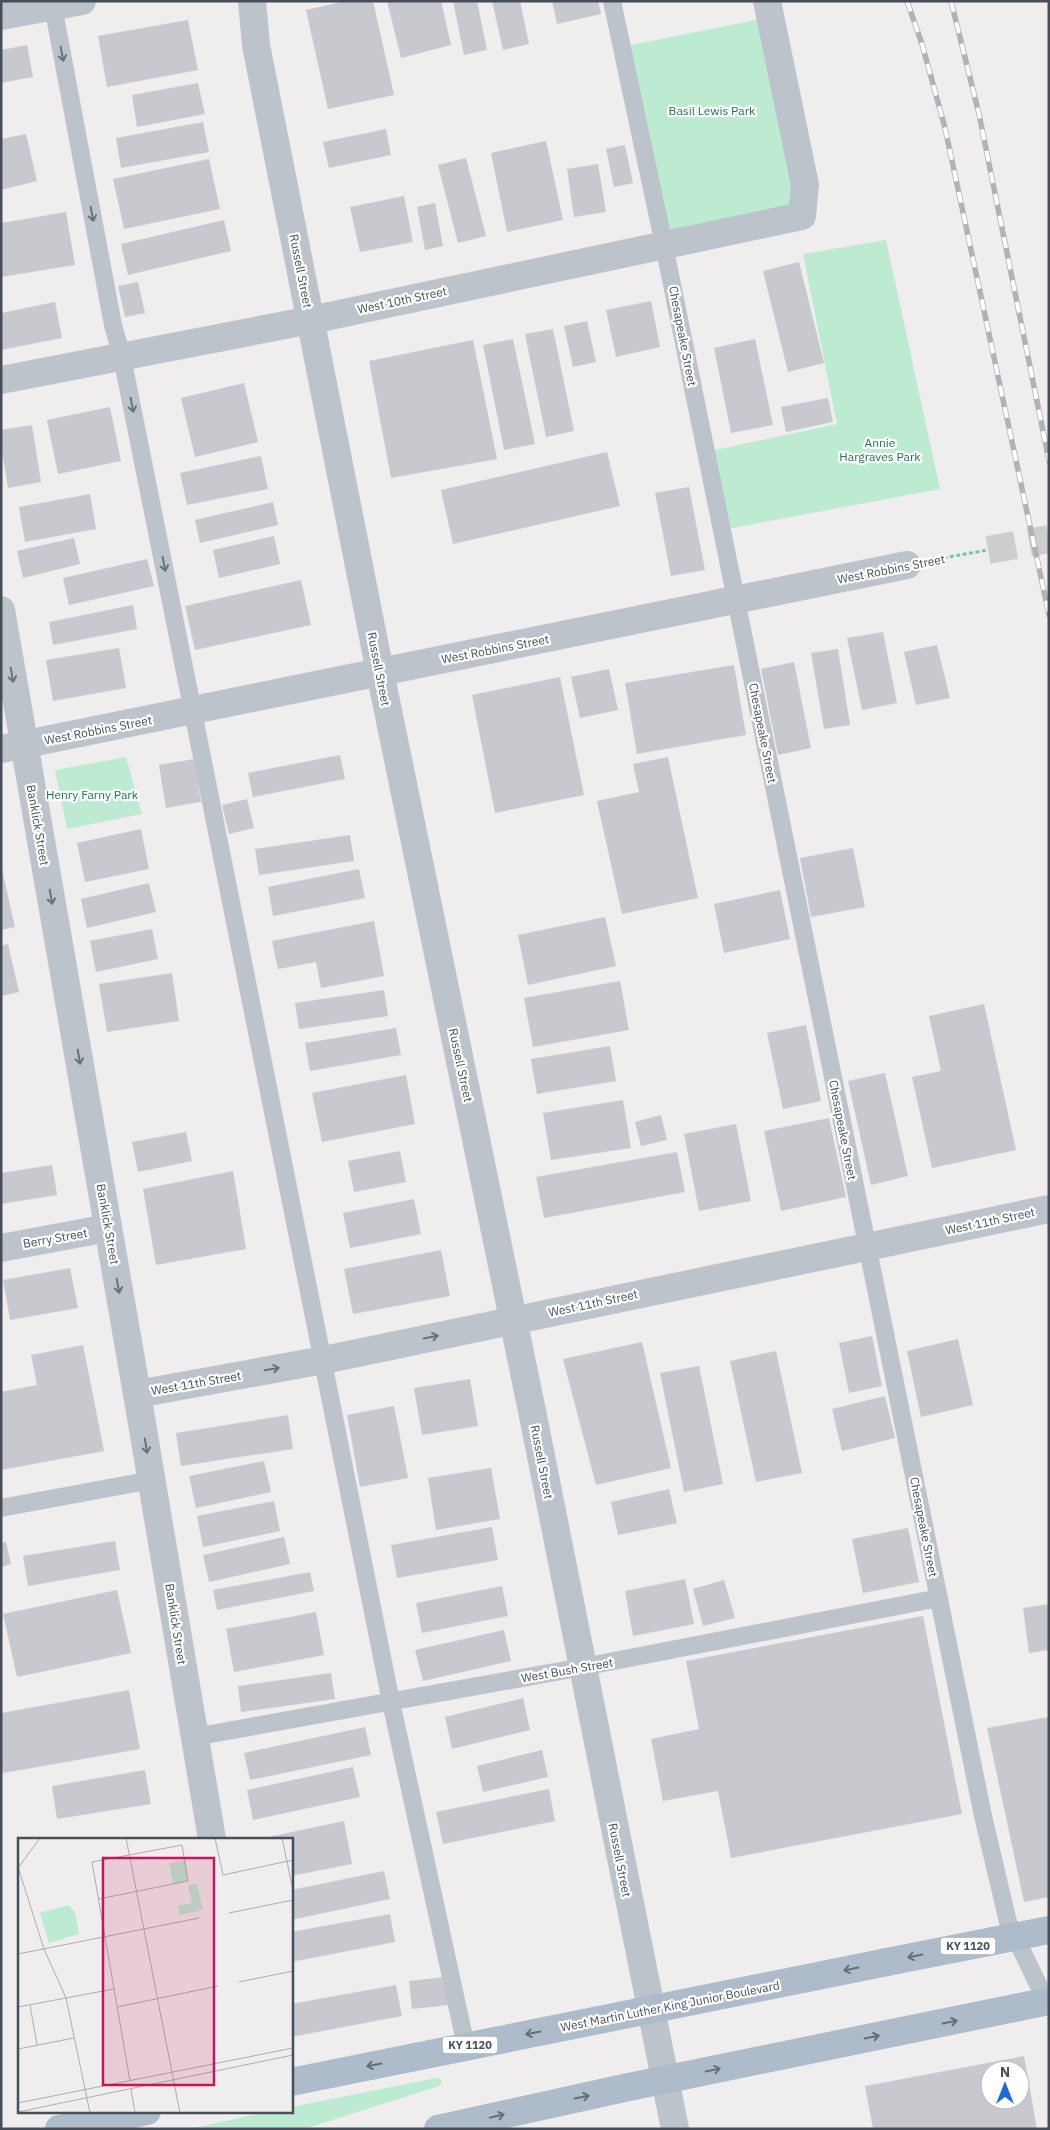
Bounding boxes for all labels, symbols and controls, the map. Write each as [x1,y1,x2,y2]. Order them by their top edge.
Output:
one-way arrow [58,46,67,62]
park label: Basil Lewis Park [669,103,756,118]
one-way arrow [88,206,98,222]
street label: Russell Street [286,233,316,309]
street label: West 10th Street [356,283,448,317]
street label: Chesapeake Street [666,285,700,387]
one-way arrow [128,396,137,412]
park label: Annie Hargraves Park [839,435,921,464]
street label: West Robbins Street [836,551,946,587]
one-way arrow [160,556,169,572]
street label: Russell Street [364,631,394,707]
street label: West Robbins Street [440,631,550,667]
one-way arrow [8,667,18,683]
street label: Chesapeake Street [746,682,780,784]
street label: West Robbins Street [43,712,153,748]
street label: Banklick Street [24,783,52,867]
park label: Henry Farny Park [46,787,139,802]
one-way arrow [46,888,56,904]
street label: Russell Street [446,1027,476,1103]
one-way arrow [74,1048,84,1064]
street label: Chesapeake Street [826,1079,860,1181]
street label: Banklick Street [94,1182,122,1266]
street label: West 11th Street [944,1204,1036,1238]
street label: Berry Street [22,1225,88,1251]
one-way arrow [114,1277,124,1293]
street label: West 11th Street [547,1286,639,1320]
one-way arrow [422,1332,438,1341]
one-way arrow [263,1364,279,1374]
street label: West 11th Street [150,1368,242,1398]
street label: Russell Street [527,1424,557,1500]
one-way arrow [142,1437,152,1453]
street label: Chesapeake Street [907,1476,941,1578]
street label: Banklick Street [162,1582,190,1666]
street label: West Bush Street [520,1655,614,1685]
street label: Russell Street [605,1822,635,1898]
inset map [18,1838,292,2112]
road number: KY 1120 [940,1938,996,1954]
one-way arrow [907,1952,923,1962]
one-way arrow [843,1965,859,1974]
street label: West Martin Luther King Junior Boulevard [559,1977,781,2035]
one-way arrow [942,2016,958,2026]
one-way arrow [525,2029,541,2039]
one-way arrow [864,2032,880,2042]
road number: KY 1120 [442,2036,498,2054]
north arrow [980,2060,1030,2110]
one-way arrow [366,2061,382,2070]
text: N [1000,2063,1010,2081]
one-way arrow [705,2064,721,2074]
one-way arrow [573,2092,589,2101]
one-way arrow [488,2111,504,2120]

